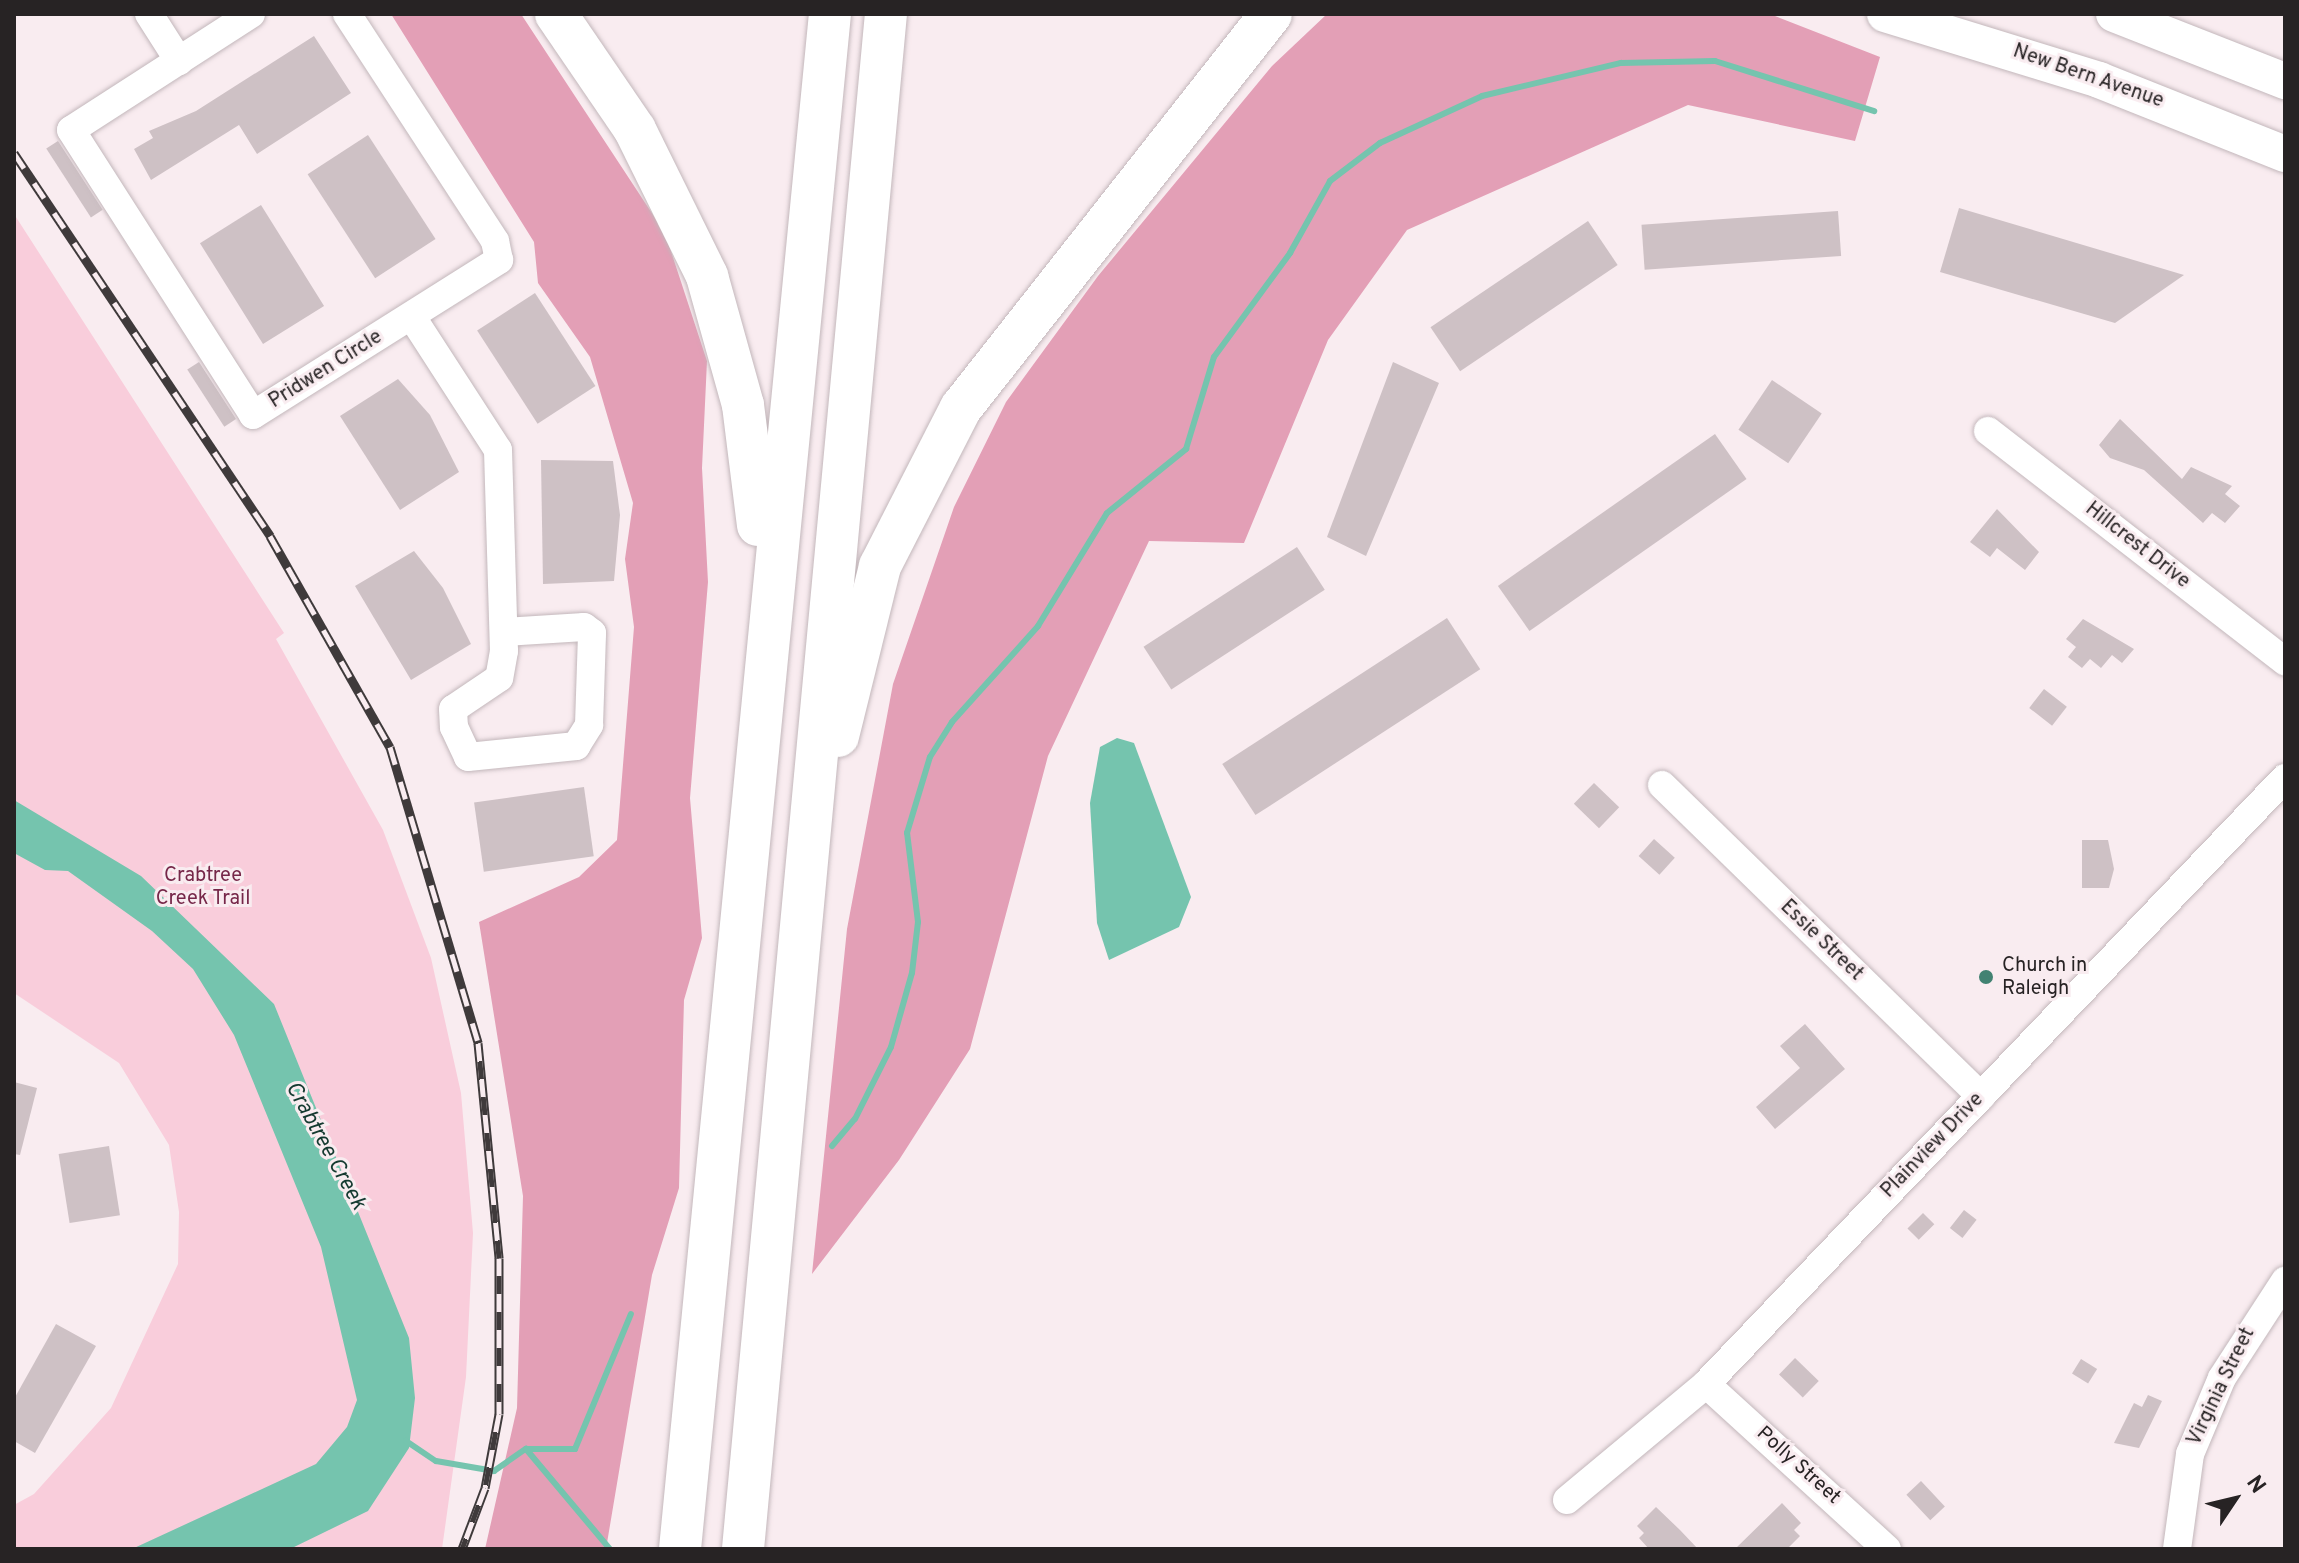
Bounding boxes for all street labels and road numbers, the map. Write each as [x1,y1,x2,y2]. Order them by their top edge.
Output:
street label: New Bern Avenue [2009,40,2167,114]
street label: Pridwen Circle [265,326,387,414]
street label: Hillcrest Drive [2080,498,2194,594]
street label: Essie Street [1775,896,1867,986]
street label: Plainview Drive [1877,1088,1989,1204]
street label: Virginia Street [2183,1324,2261,1450]
street label: Polly Street [1751,1422,1845,1510]

